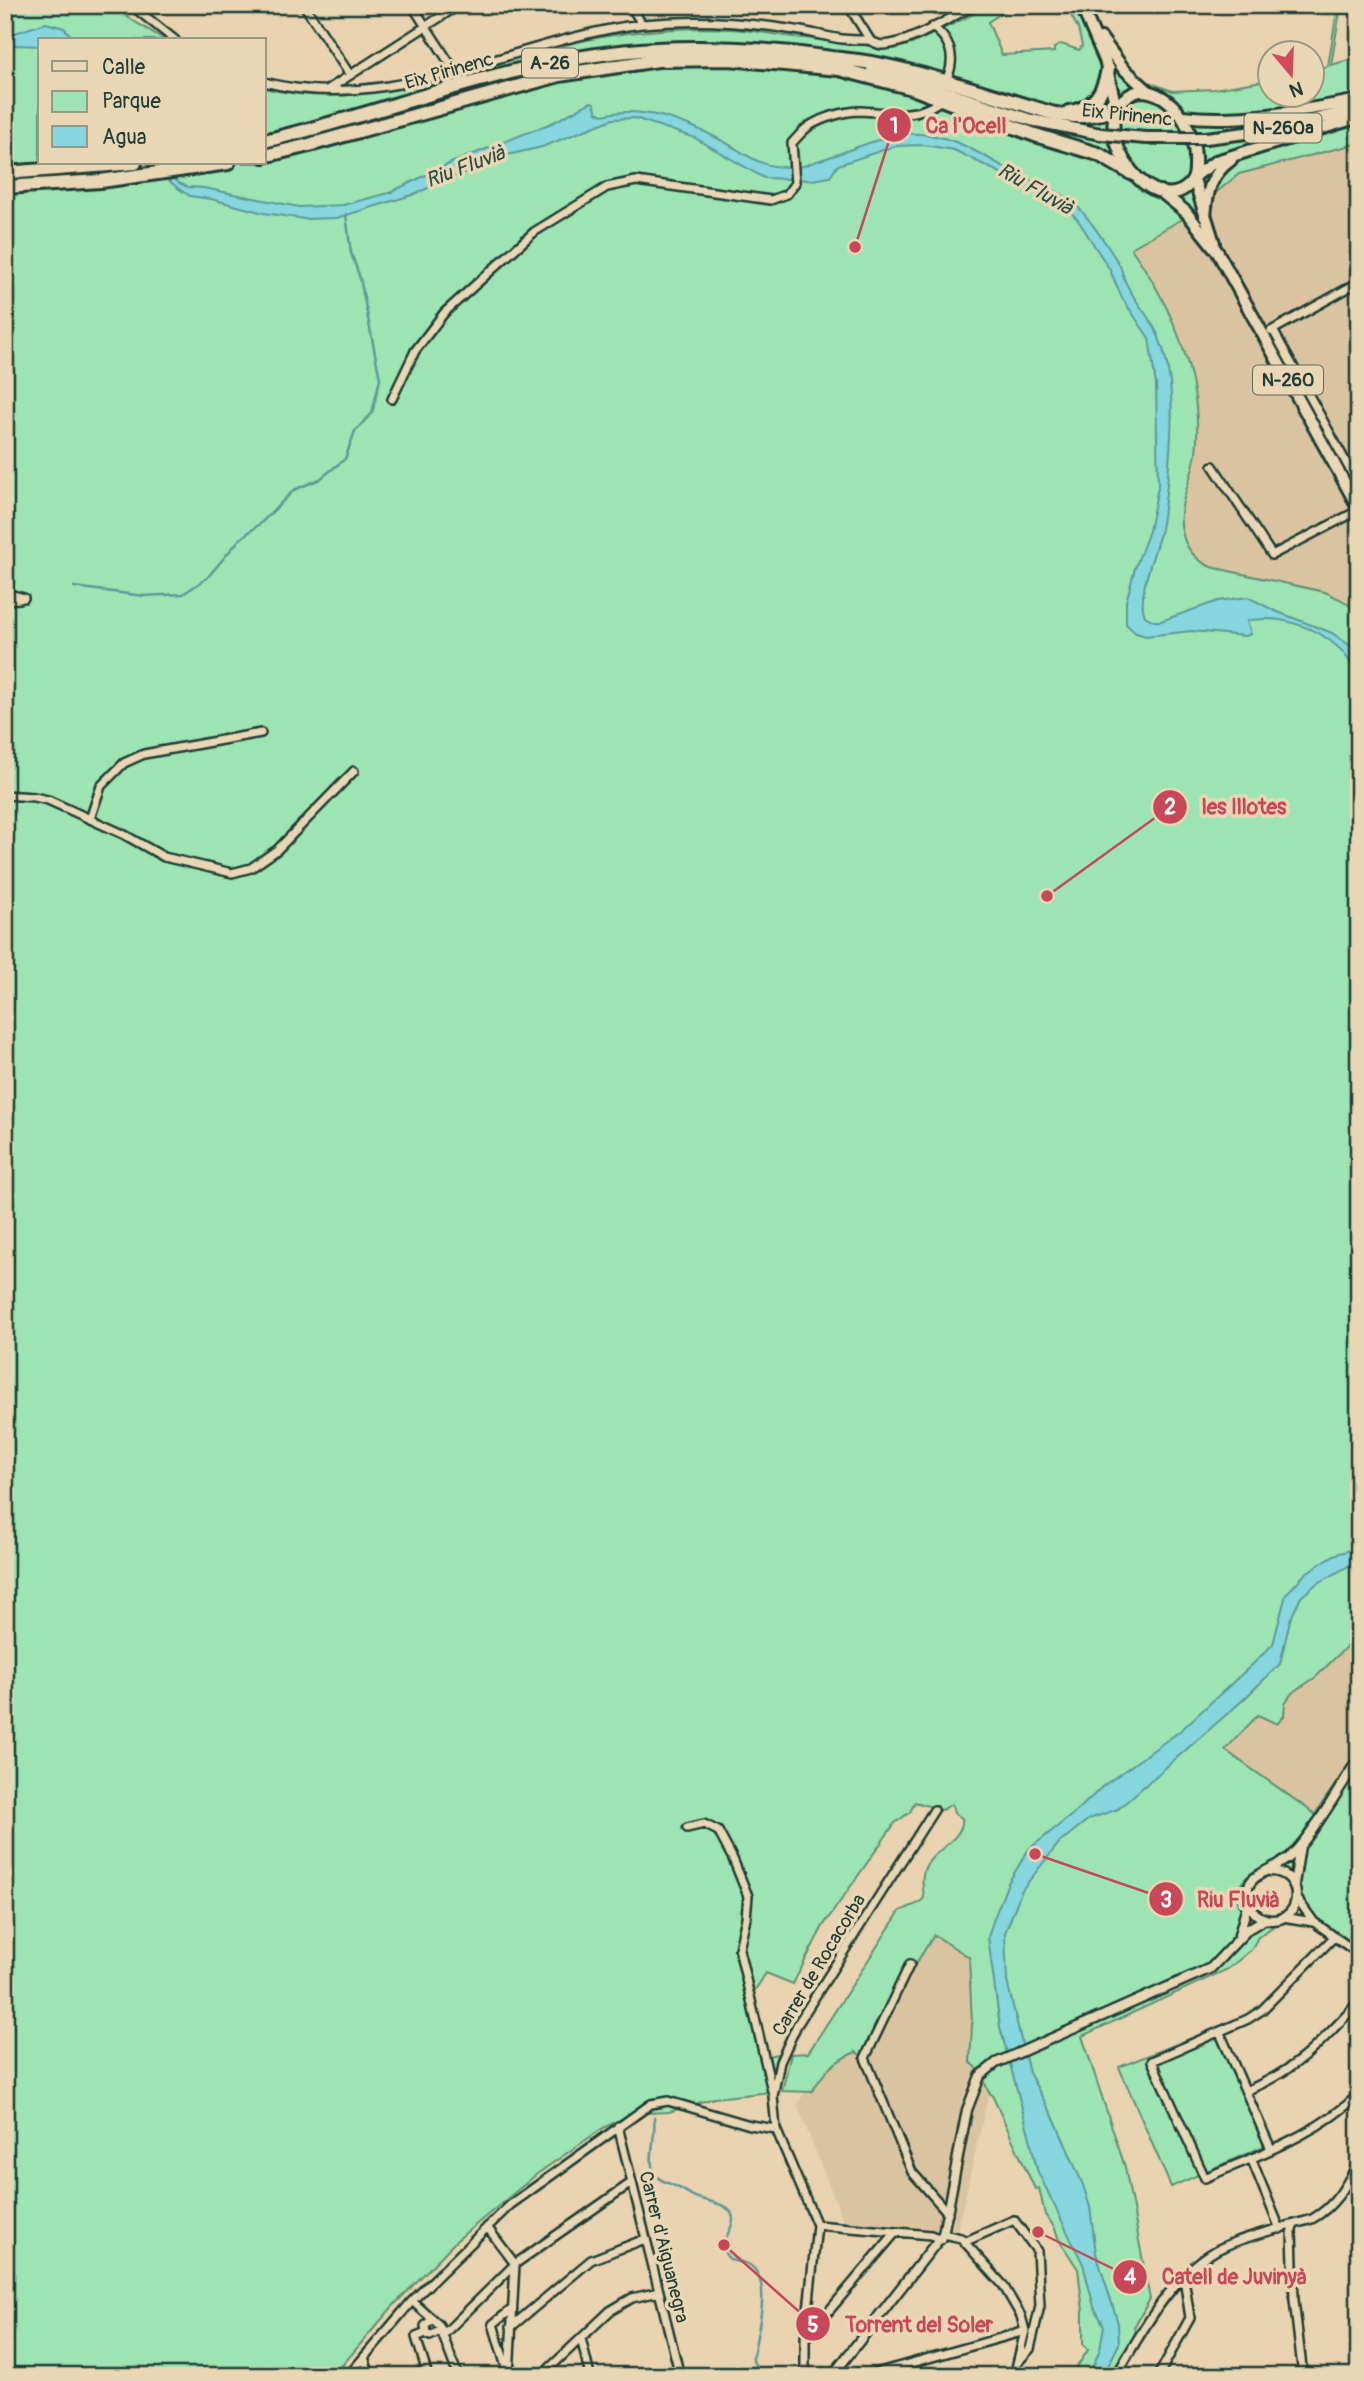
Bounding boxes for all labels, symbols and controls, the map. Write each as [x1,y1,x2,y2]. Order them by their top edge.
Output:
legend [38,38,266,164]
north arrow [1256,38,1326,108]
street label: Eix Pirinenc [402,47,496,95]
road number: A-26 [522,48,578,78]
text: Calle [102,54,146,81]
text: N [1286,76,1306,103]
text: Parque [102,88,161,115]
street label: Eix Pirinenc [1081,98,1174,132]
callout: Ca l'Ocell [877,104,1020,146]
text: 1 [890,113,898,140]
text: Ca l'Ocell [926,113,1006,140]
road number: N-260a [1244,113,1322,142]
text: Agua [102,124,147,151]
water label: Riu Fluvià [422,139,509,194]
water label: Riu Fluvià [993,157,1078,222]
road number: N-260 [1253,366,1323,394]
callout: les Illotes [1153,786,1301,828]
text: 2 [1164,794,1176,821]
text: les Illotes [1202,794,1287,821]
callout: Riu Fluvià [1148,1878,1293,1920]
text: 3 [1160,1887,1172,1914]
text: Riu Fluvià [1197,1887,1279,1914]
street label: Carrer de Rocacorba [767,1889,871,2040]
street label: Carrer d'Aiguanegra [634,2169,694,2325]
callout: Catell de Juvinyà [1113,2256,1320,2298]
text: 4 [1124,2264,1137,2291]
text: Catell de Juvinyà [1162,2264,1307,2291]
callout: Torrent del Soler [796,2303,1007,2345]
text: 5 [807,2312,819,2339]
text: Torrent del Soler [844,2312,993,2339]

